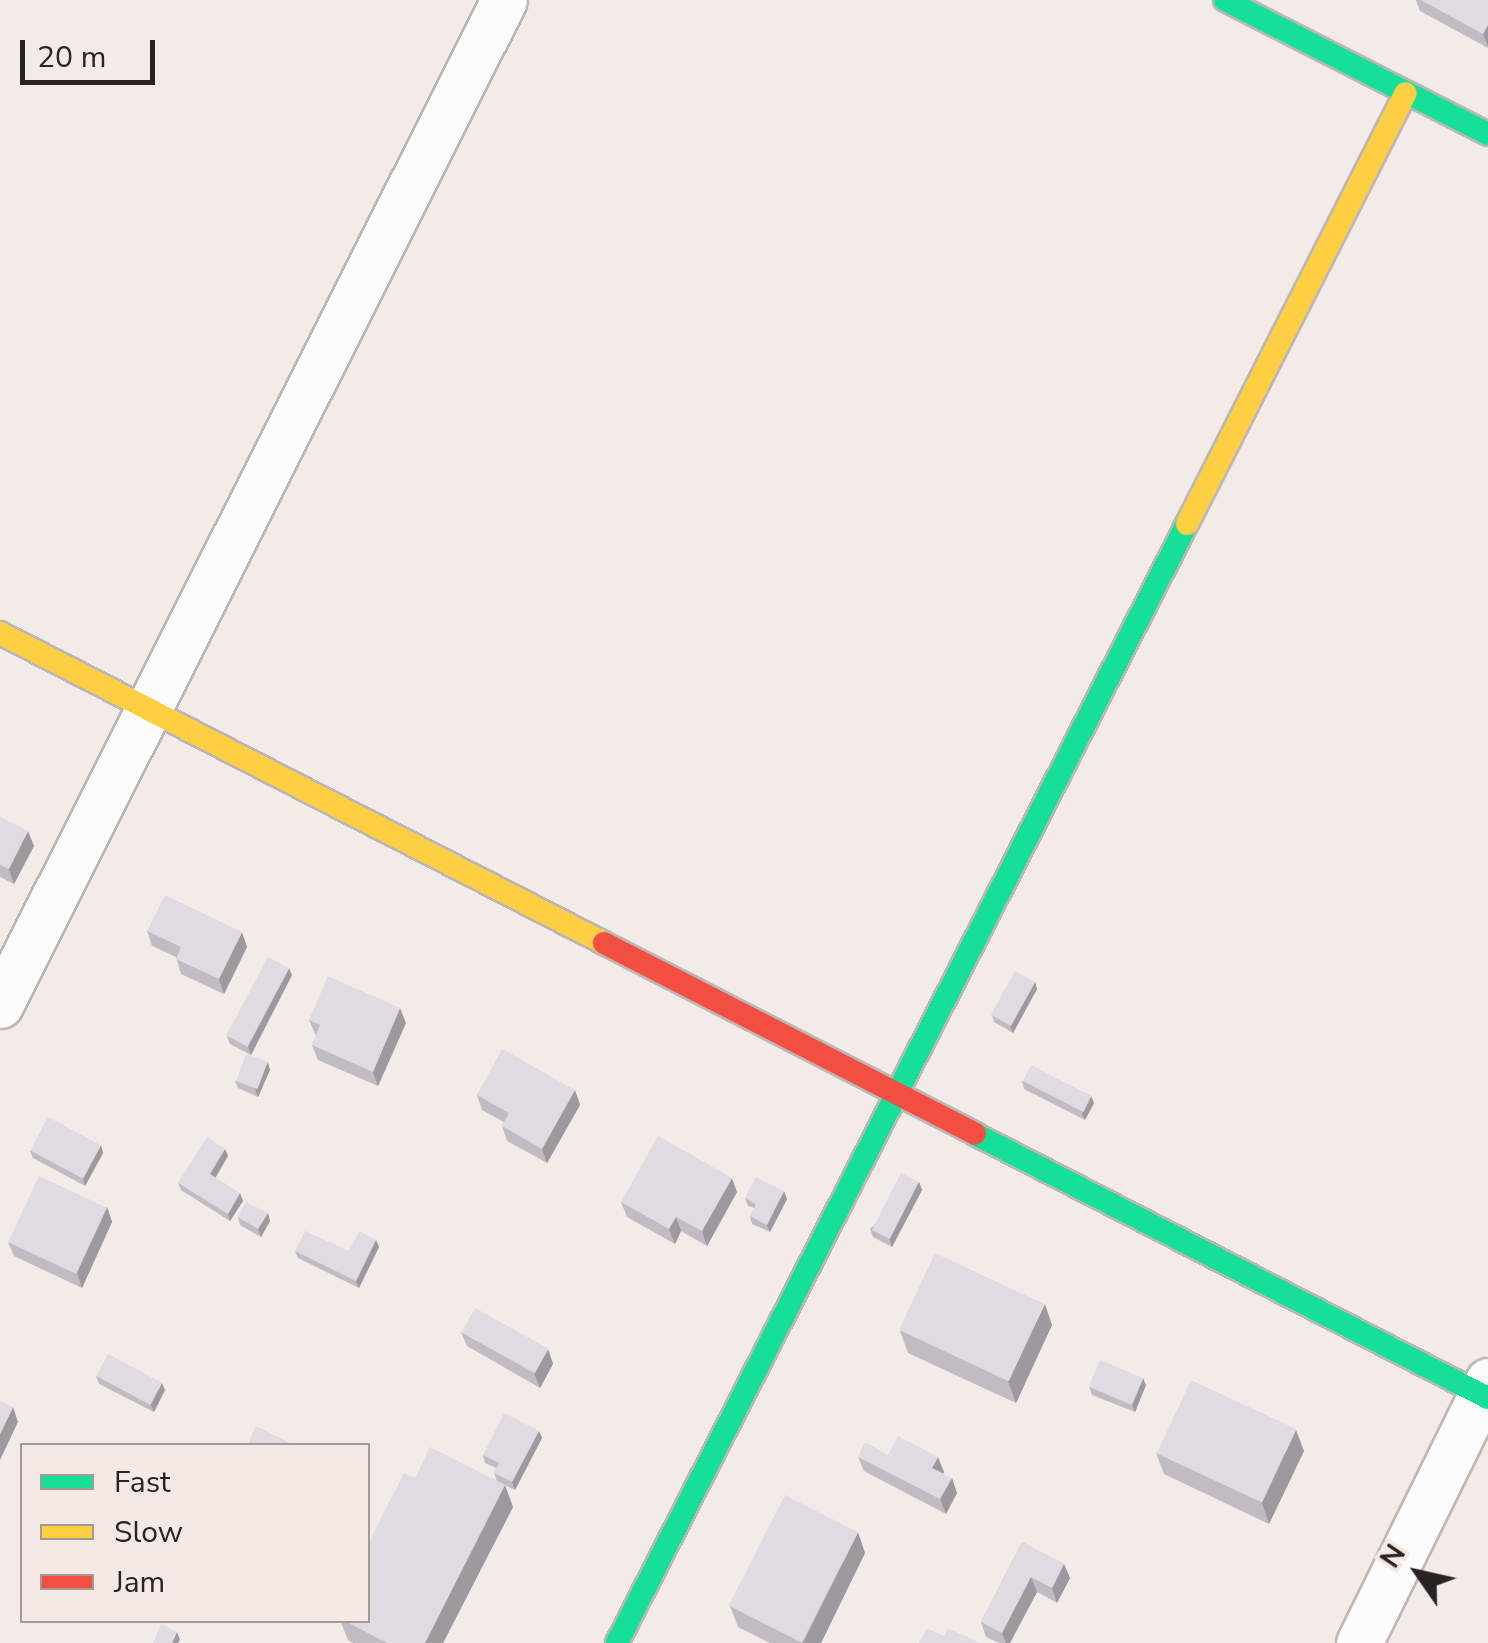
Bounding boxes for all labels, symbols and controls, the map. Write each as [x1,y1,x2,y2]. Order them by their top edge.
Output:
scale bar [25,20,160,82]
text: 20 m [37,37,106,78]
legend [20,1443,370,1623]
text: Fast [114,1462,171,1503]
text: Slow [114,1512,183,1553]
north arrow [1368,1523,1468,1623]
text: N [1372,1537,1415,1576]
text: Jam [114,1562,165,1603]

